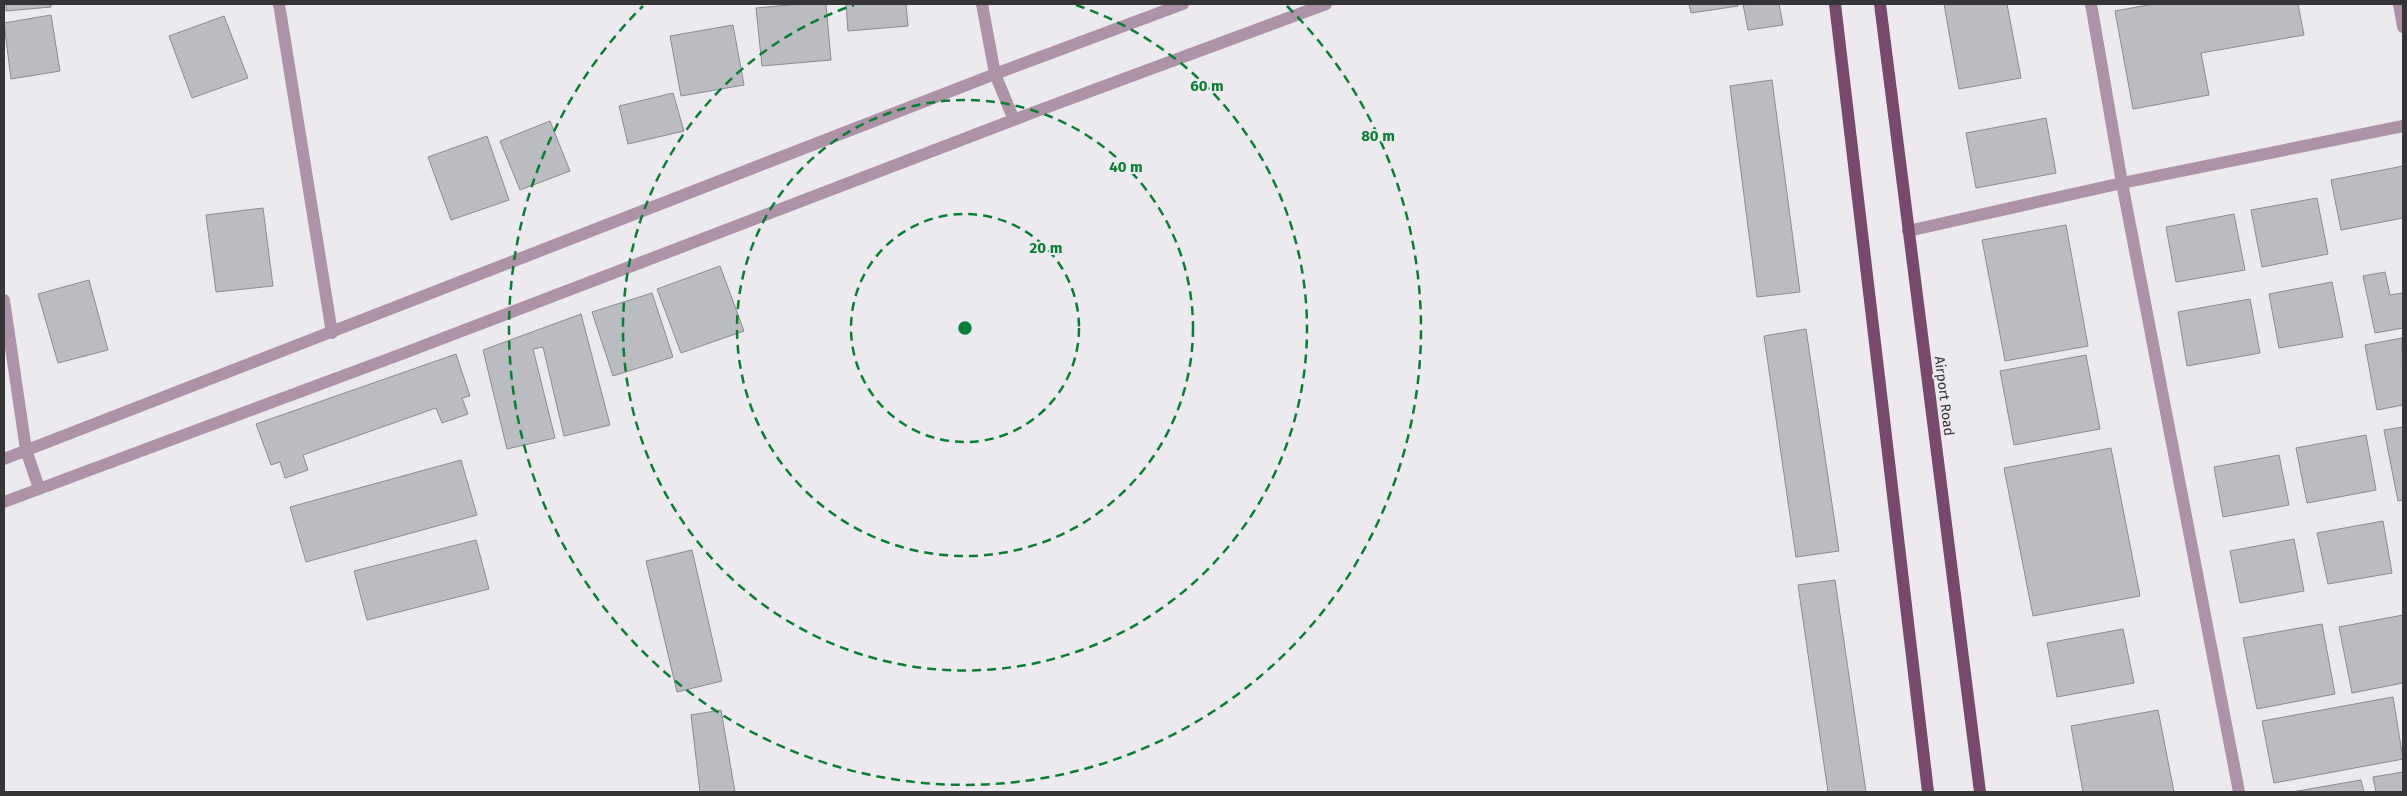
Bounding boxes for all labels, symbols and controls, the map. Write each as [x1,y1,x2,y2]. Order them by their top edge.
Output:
text: 60 m [1190,77,1224,95]
text: 80 m [1361,127,1395,145]
text: 40 m [1109,158,1143,176]
text: 20 m [1030,239,1062,257]
centre of rings [956,319,974,337]
street label: Airport Road [1931,355,1957,437]

